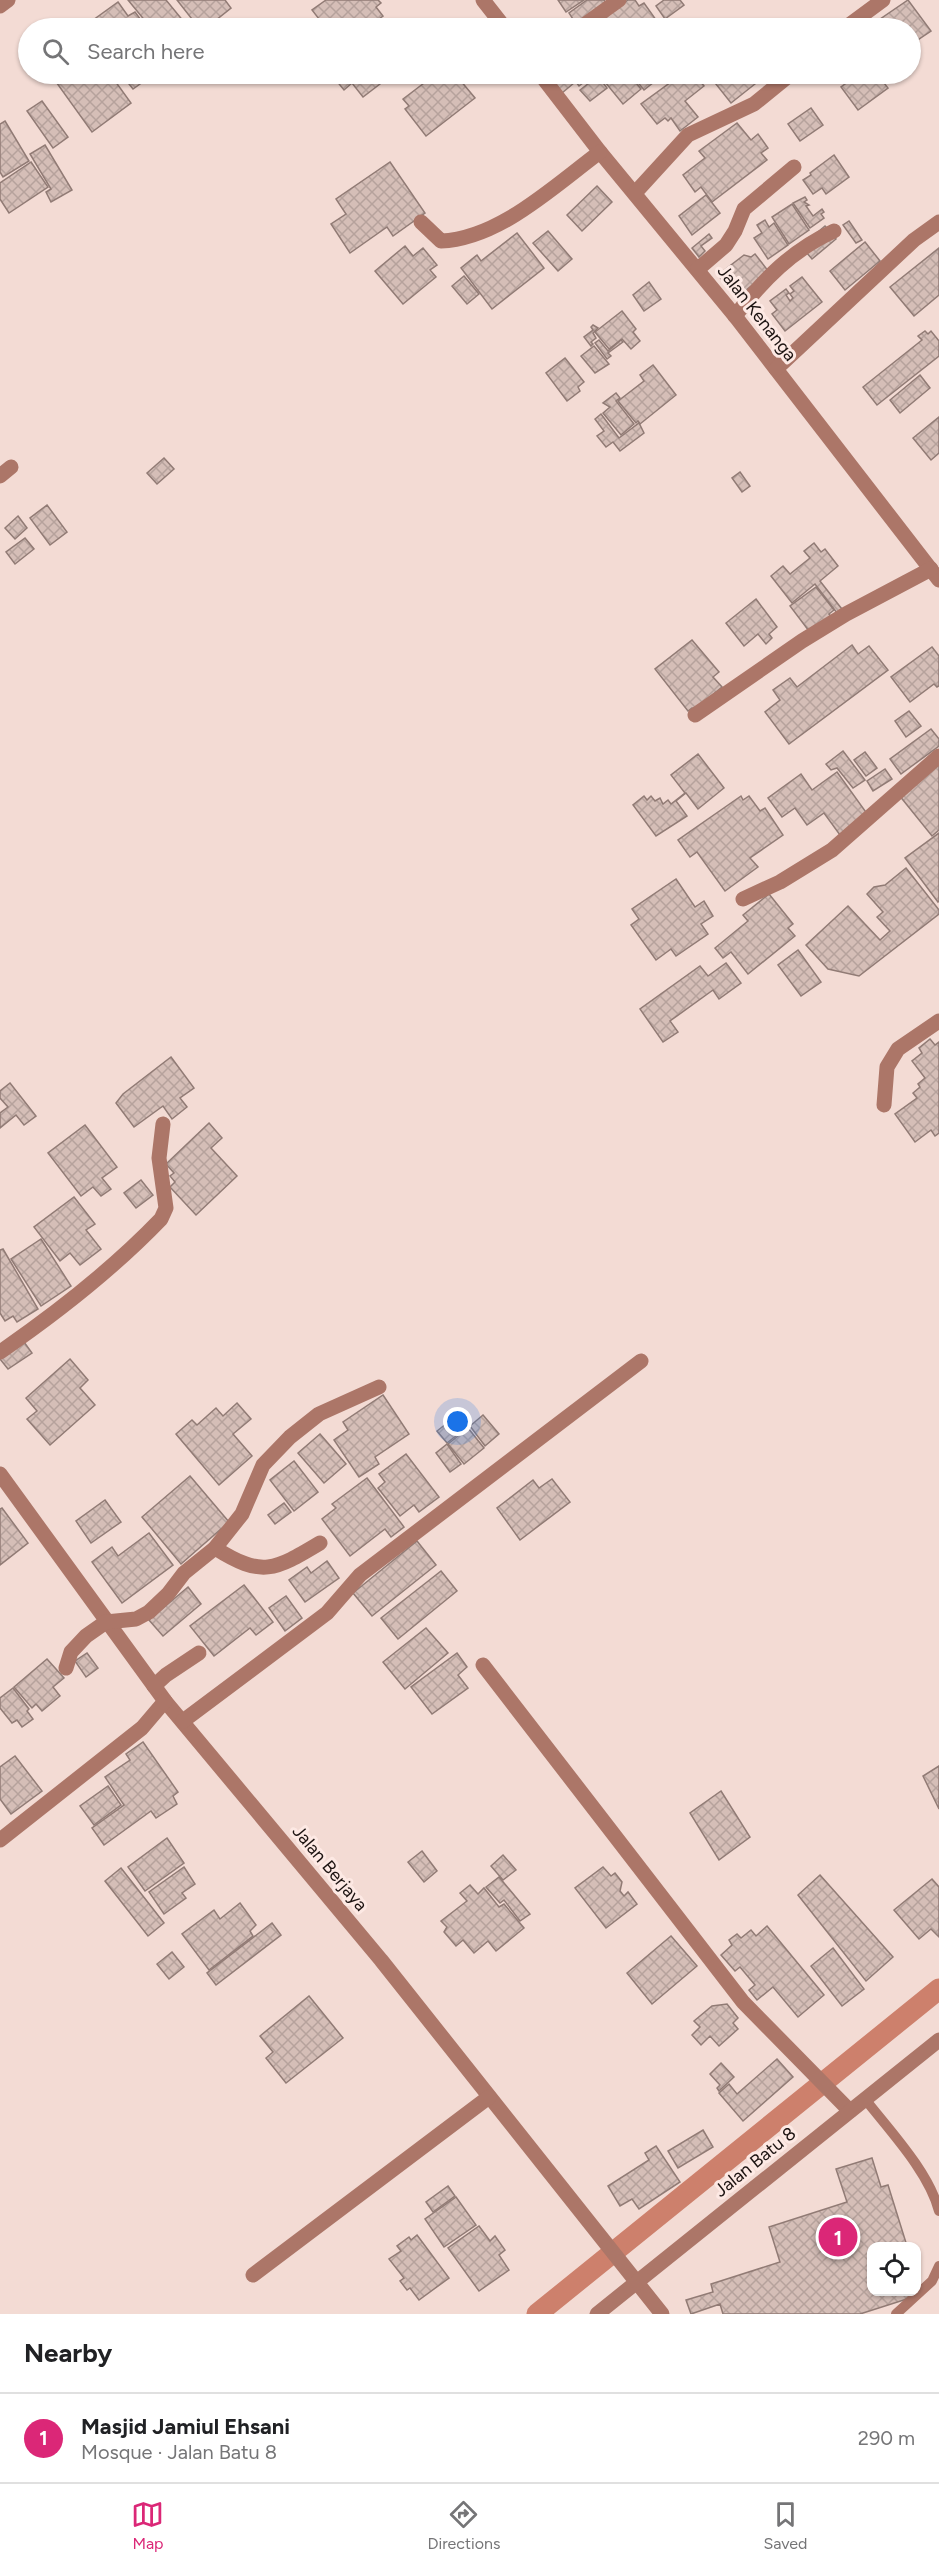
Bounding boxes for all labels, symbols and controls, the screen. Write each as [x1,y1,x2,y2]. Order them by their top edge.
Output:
search box [18,18,921,84]
icon: search [39,35,72,68]
text: Search here [87,38,205,65]
street label: Jalan Kenanga [713,261,801,365]
your location [443,1407,472,1436]
street label: Jalan Berjaya [288,1821,372,1915]
street label: Jalan Batu 8 [710,2122,800,2202]
pin: 1 [818,2214,858,2260]
map controls [867,2242,921,2296]
button: locate [867,2242,921,2296]
text: Nearby [24,2337,112,2369]
text: Masjid Jamiul Ehsani [81,2413,290,2440]
text: 1 [39,2426,48,2450]
text: 290 m [858,2426,915,2450]
text: Mosque · Jalan Batu 8 [81,2440,277,2464]
tab: Map [131,2498,164,2553]
tab: Directions [427,2498,500,2553]
tab: Saved [763,2498,808,2553]

